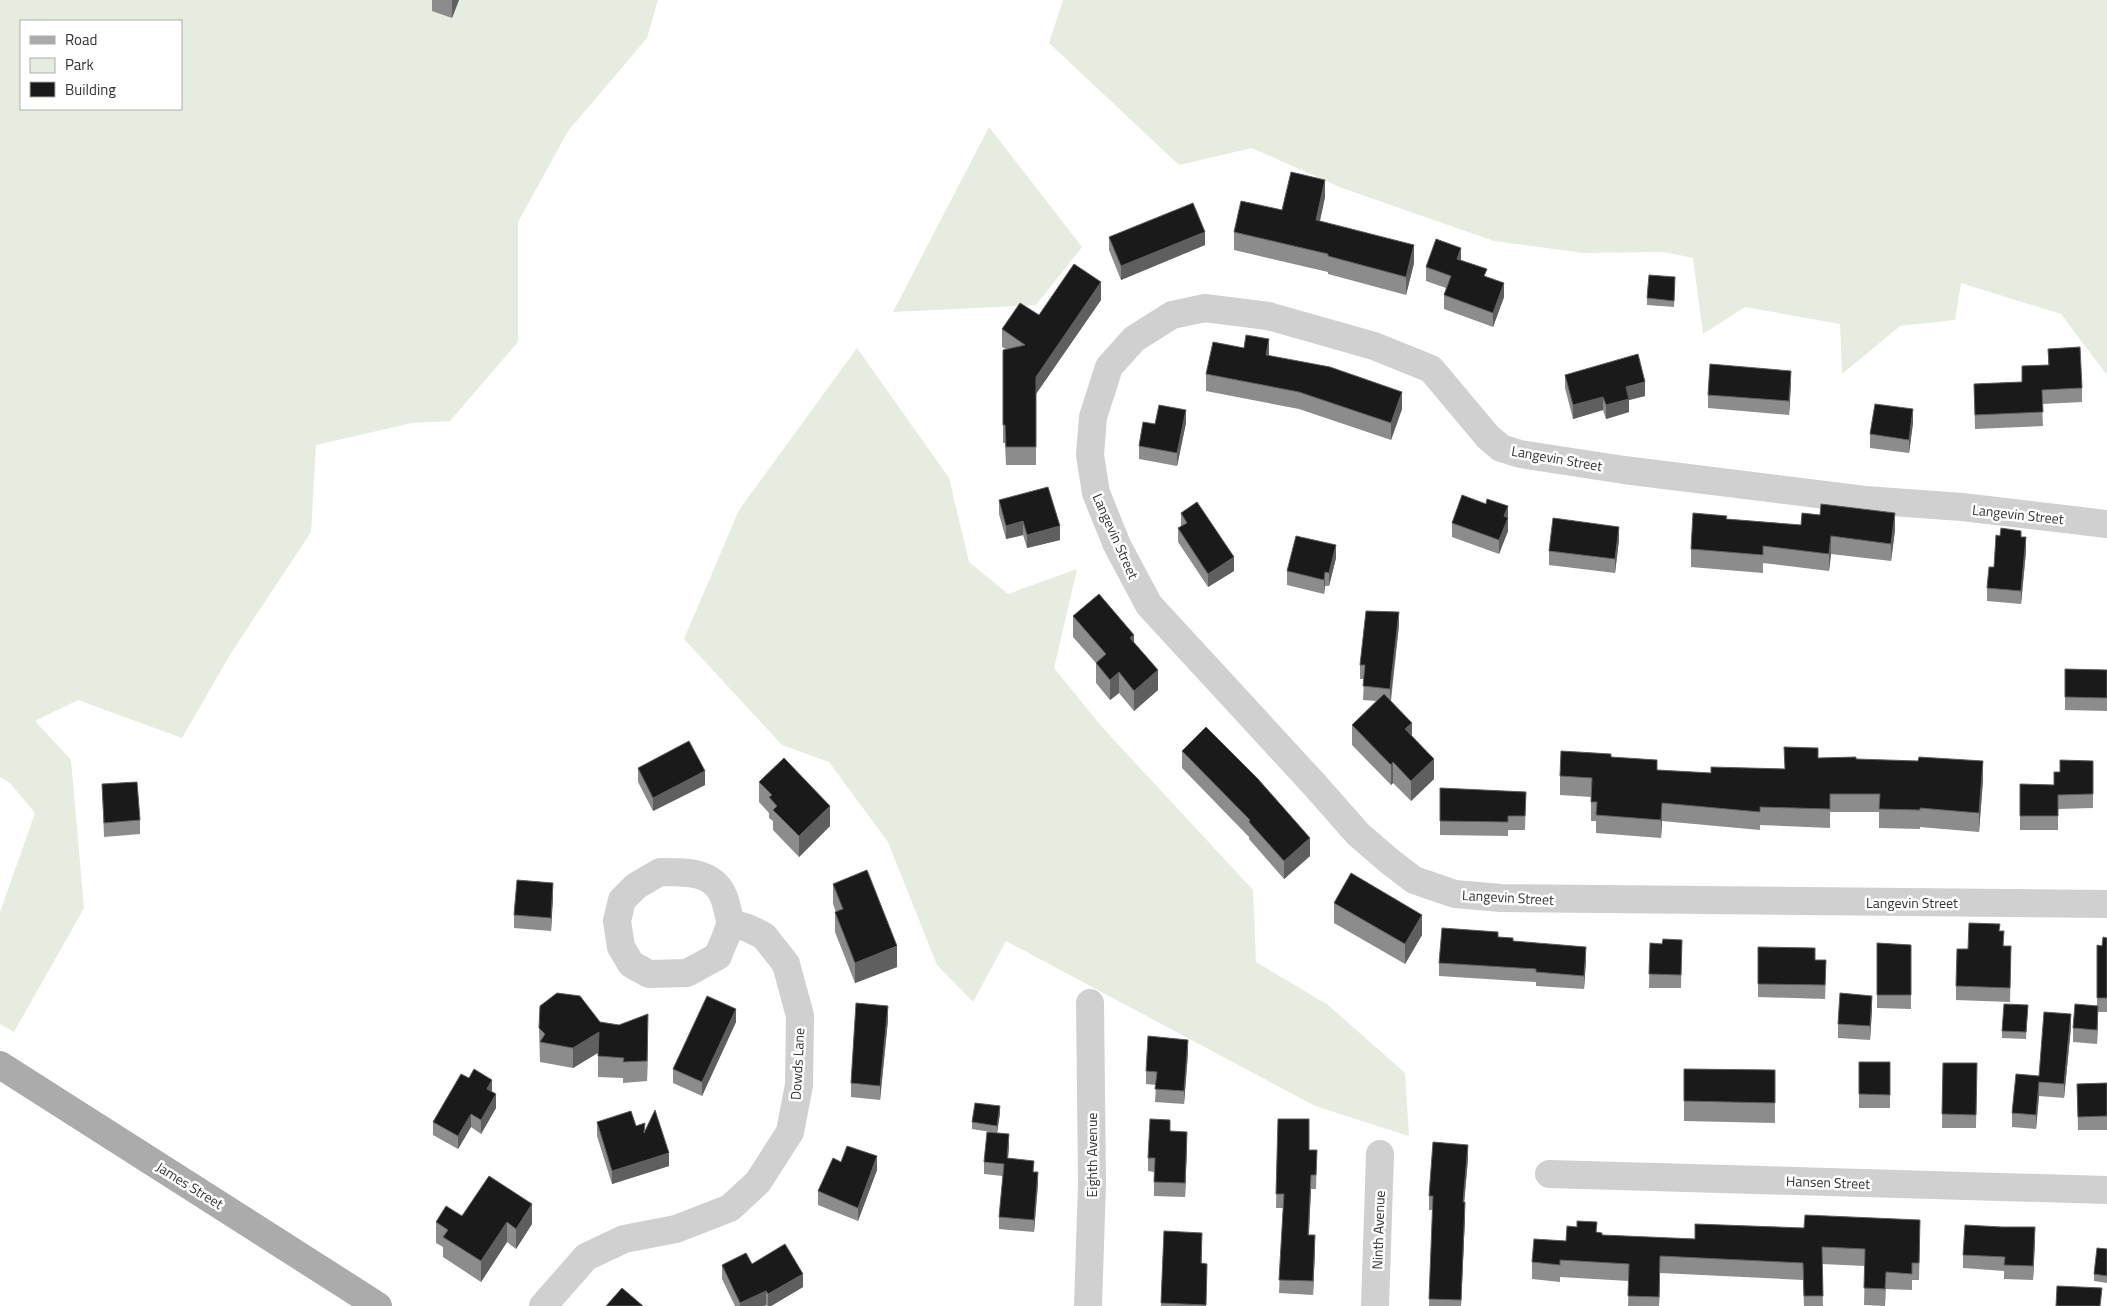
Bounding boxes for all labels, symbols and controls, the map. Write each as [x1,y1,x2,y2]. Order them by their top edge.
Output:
legend [20,20,182,110]
text: Road [65,28,97,51]
text: Park [65,53,94,76]
text: Building [65,78,116,101]
street label: Langevin Street [1510,440,1604,476]
street label: Langevin Street [1088,490,1144,582]
street label: Langevin Street [1971,499,2065,529]
street label: Langevin Street [1462,884,1555,910]
street label: Langevin Street [1866,892,1958,913]
street label: Dowds Lane [785,1027,809,1101]
street label: Eighth Avenue [1081,1113,1102,1197]
street label: James Street [152,1156,228,1214]
street label: Hansen Street [1786,1170,1871,1194]
street label: Ninth Avenue [1366,1190,1390,1270]

